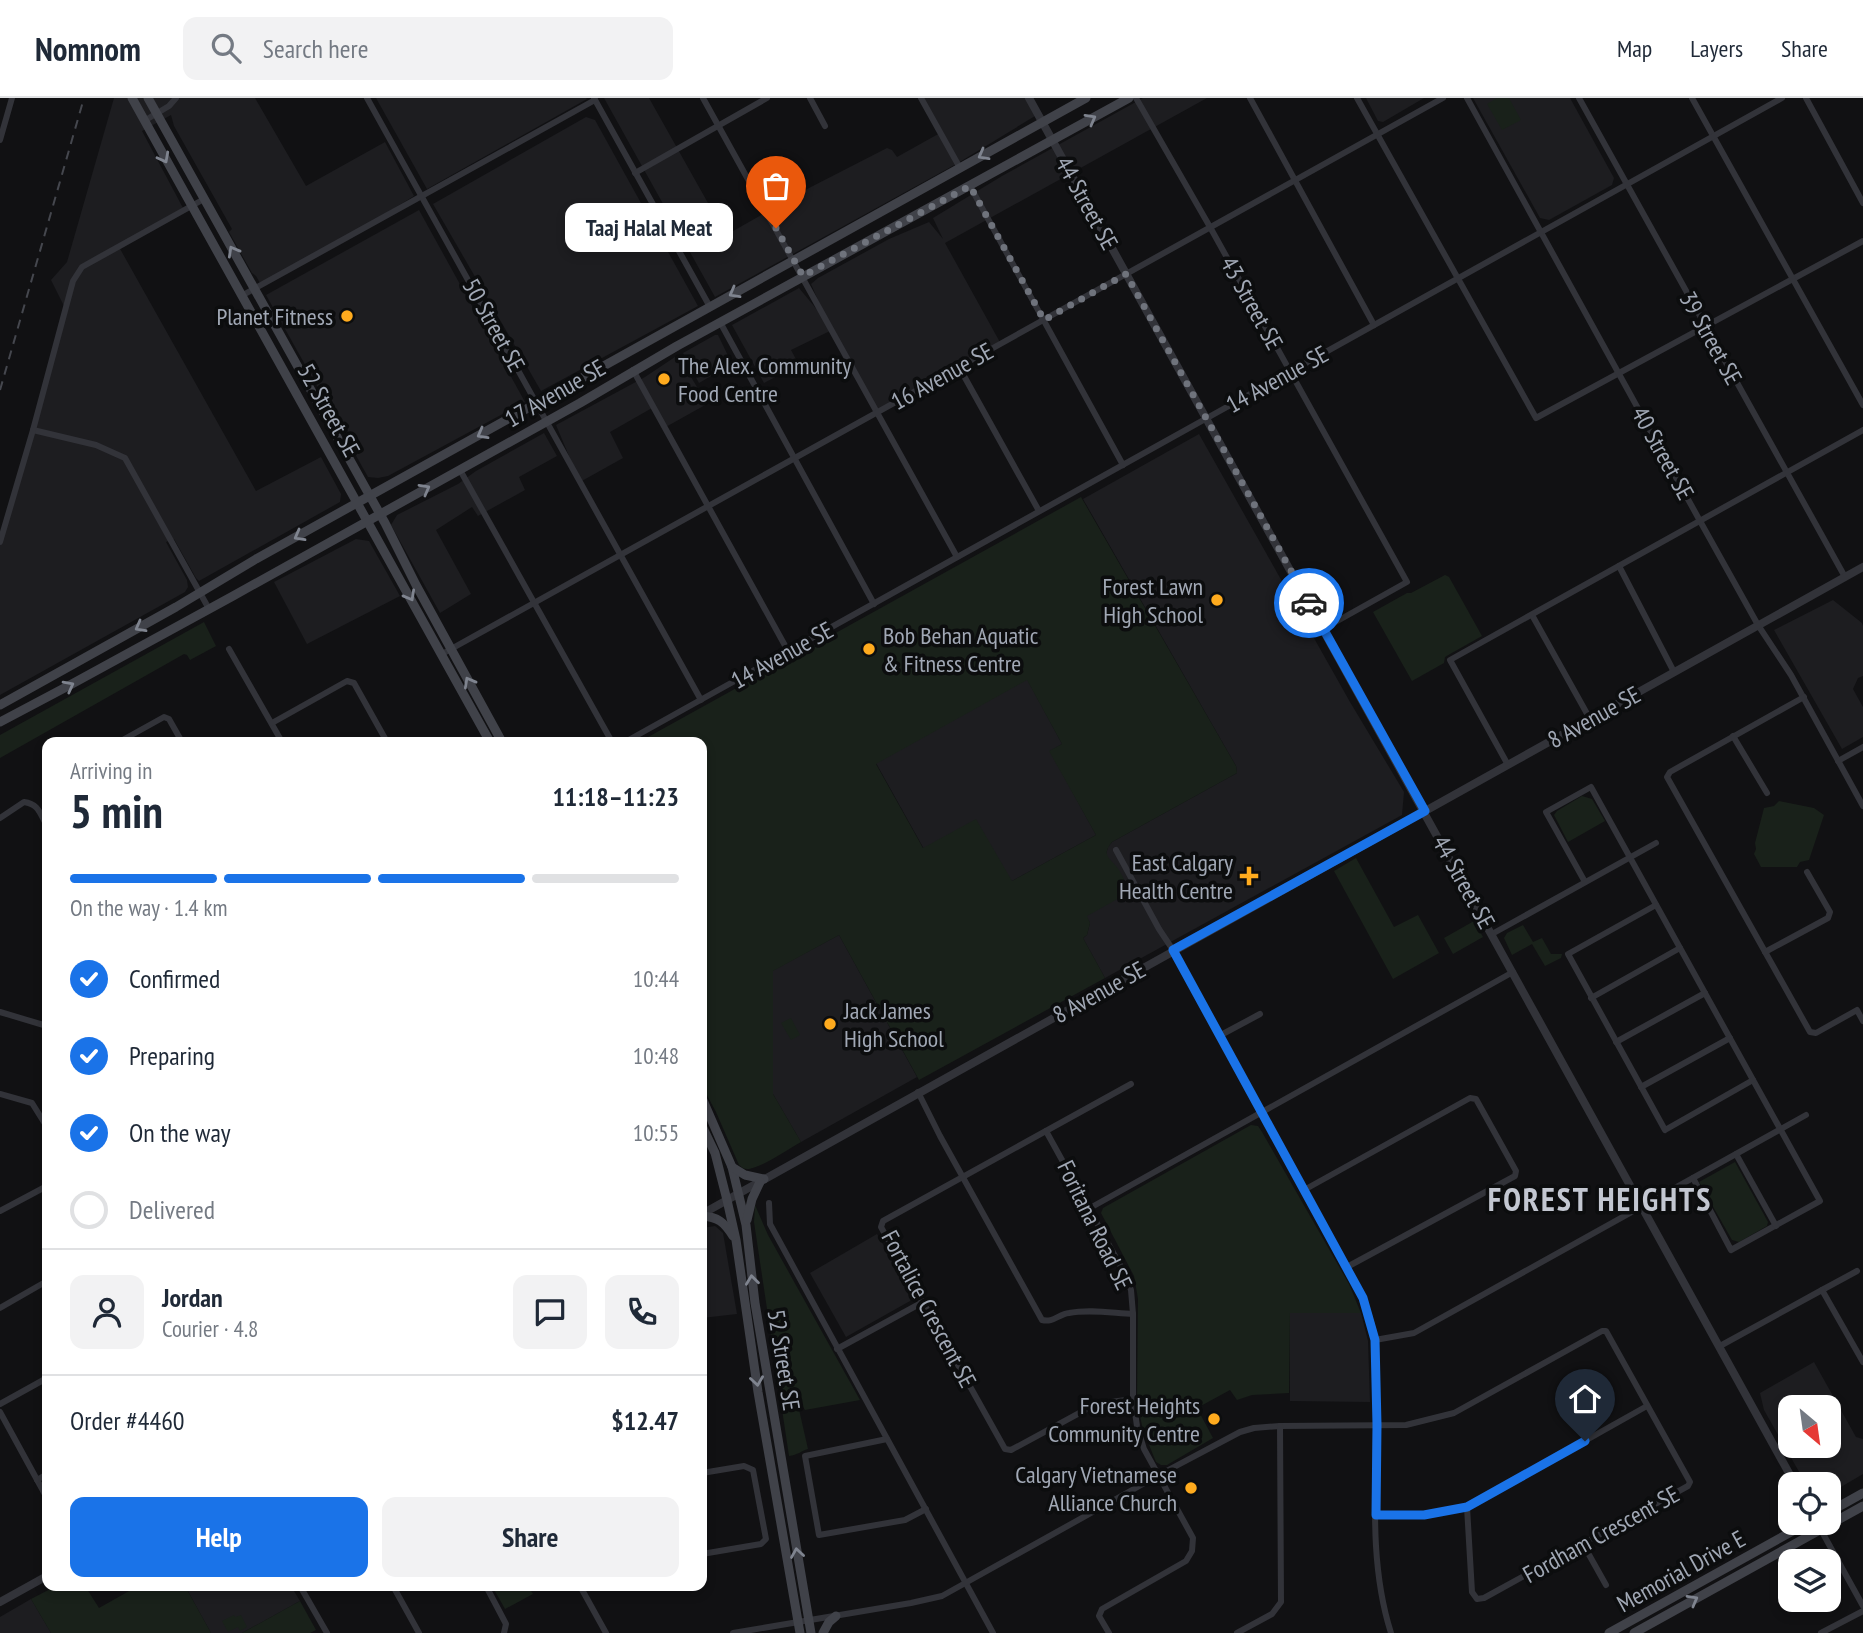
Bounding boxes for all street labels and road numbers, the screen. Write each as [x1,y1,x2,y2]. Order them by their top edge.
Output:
street label: 44 Street SE [1049,151,1125,255]
street label: 43 Street SE [1214,251,1290,355]
street label: 50 Street SE [456,273,532,377]
street label: 39 Street SE [1673,286,1749,390]
street label: 16 Avenue SE [885,335,999,417]
street label: 14 Avenue SE [1220,338,1334,420]
street label: 17 Avenue SE [499,352,611,434]
street label: 52 Street SE [291,358,367,462]
street label: 40 Street SE [1625,401,1701,505]
street label: 14 Avenue SE [725,614,839,696]
street label: 8 Avenue SE [1542,679,1646,755]
street label: 44 Street SE [1426,830,1502,934]
street label: 8 Avenue SE [1047,954,1151,1030]
street label: Foritana Road SE [1050,1155,1140,1295]
street label: Fortalice Crescent SE [875,1225,983,1393]
street label: 52 Street SE [761,1307,807,1413]
street label: Fordham Crescent SE [1517,1478,1685,1590]
street label: Memorial Drive E [1611,1523,1751,1619]

